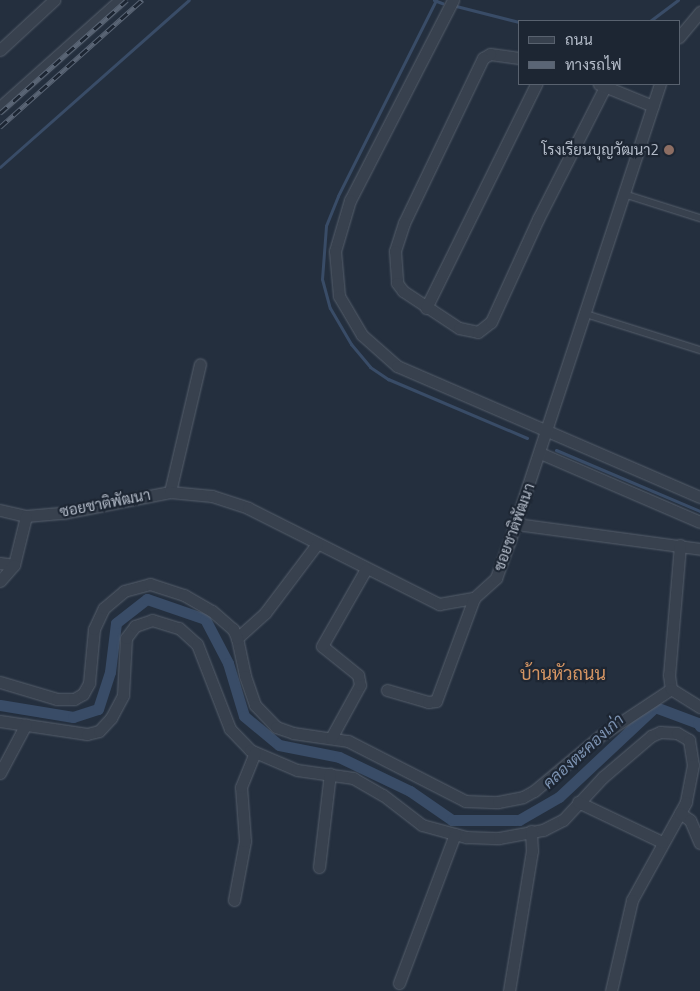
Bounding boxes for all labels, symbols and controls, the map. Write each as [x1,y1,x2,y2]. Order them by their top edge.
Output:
legend [518,20,680,85]
text: ถนน [565,28,593,51]
text: ทางรถไฟ [565,53,622,76]
place label: โรงเรียนบุญวัฒนา2 [542,141,659,159]
marker: โรงเรียนบุญวัฒนา2 [663,144,675,156]
street label: ซอยชาติพัฒนา [490,481,538,573]
street label: ซอยชาติพัฒนา [58,485,152,521]
district label: บ้านหัวถนน [520,663,606,685]
water label: คลองตะคองเก่า [539,710,627,792]

